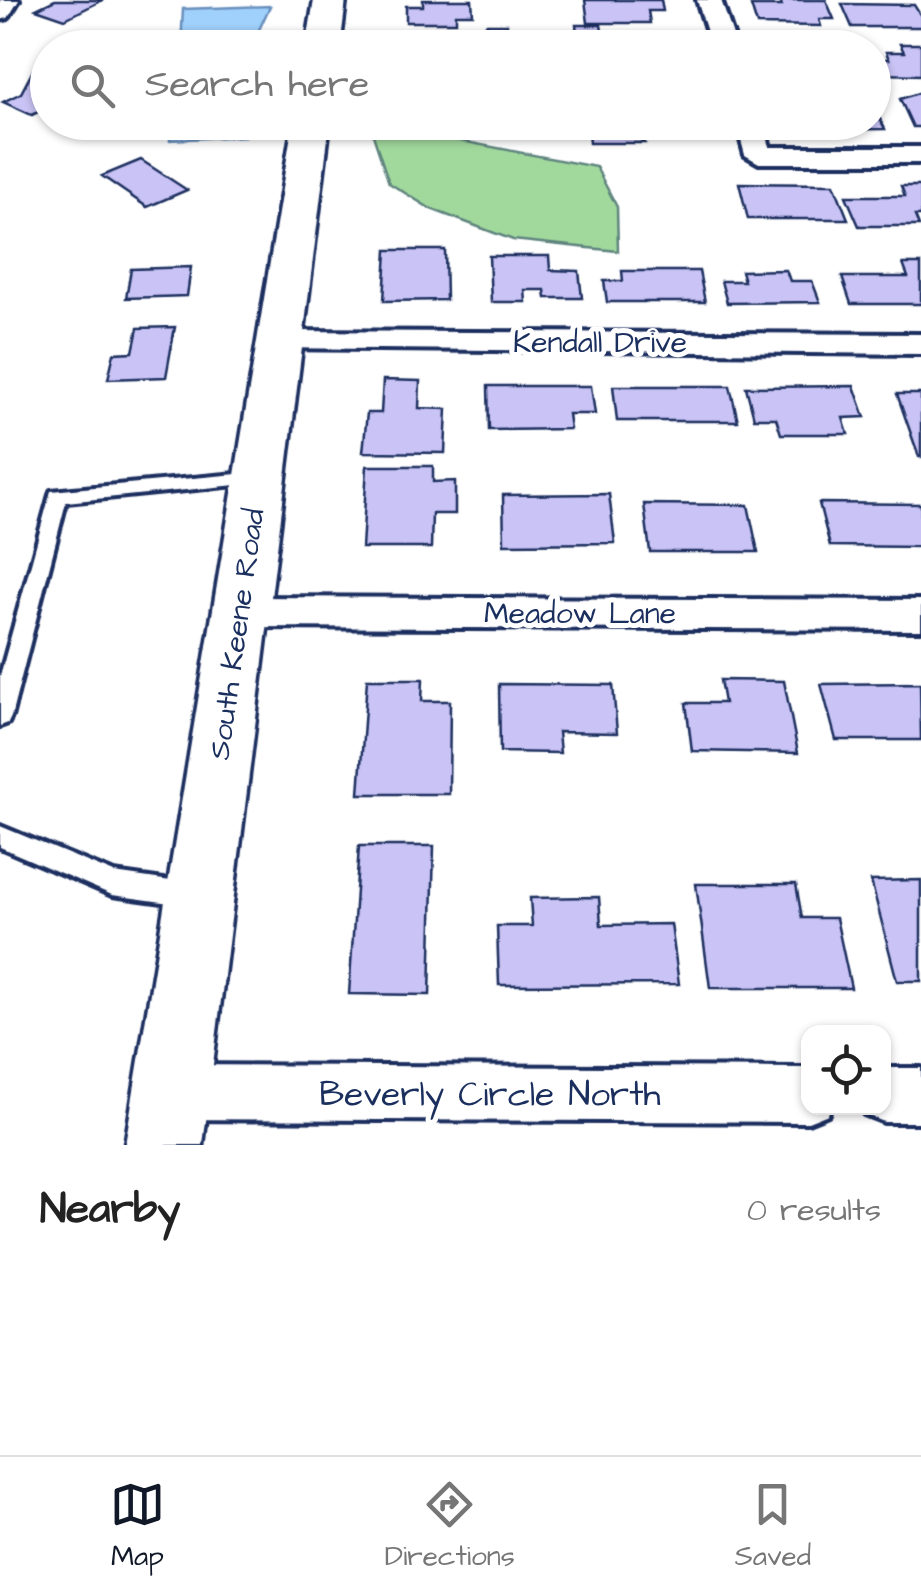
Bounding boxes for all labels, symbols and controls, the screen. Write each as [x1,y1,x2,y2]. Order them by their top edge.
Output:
search box [30,30,891,140]
icon: search [65,58,120,113]
text: Search here [145,59,369,111]
street label: Kendall Drive [513,322,687,364]
street label: South Keene Road [199,506,275,762]
street label: Meadow Lane [484,593,676,635]
map controls [801,1025,891,1115]
button: locate [801,1025,891,1115]
street label: Beverly Circle North [319,1070,661,1120]
text: Nearby [40,1181,180,1239]
text: 0 results [747,1188,881,1233]
tab: Map [110,1477,165,1576]
tab: Directions [385,1477,515,1576]
tab: Saved [735,1477,811,1576]

